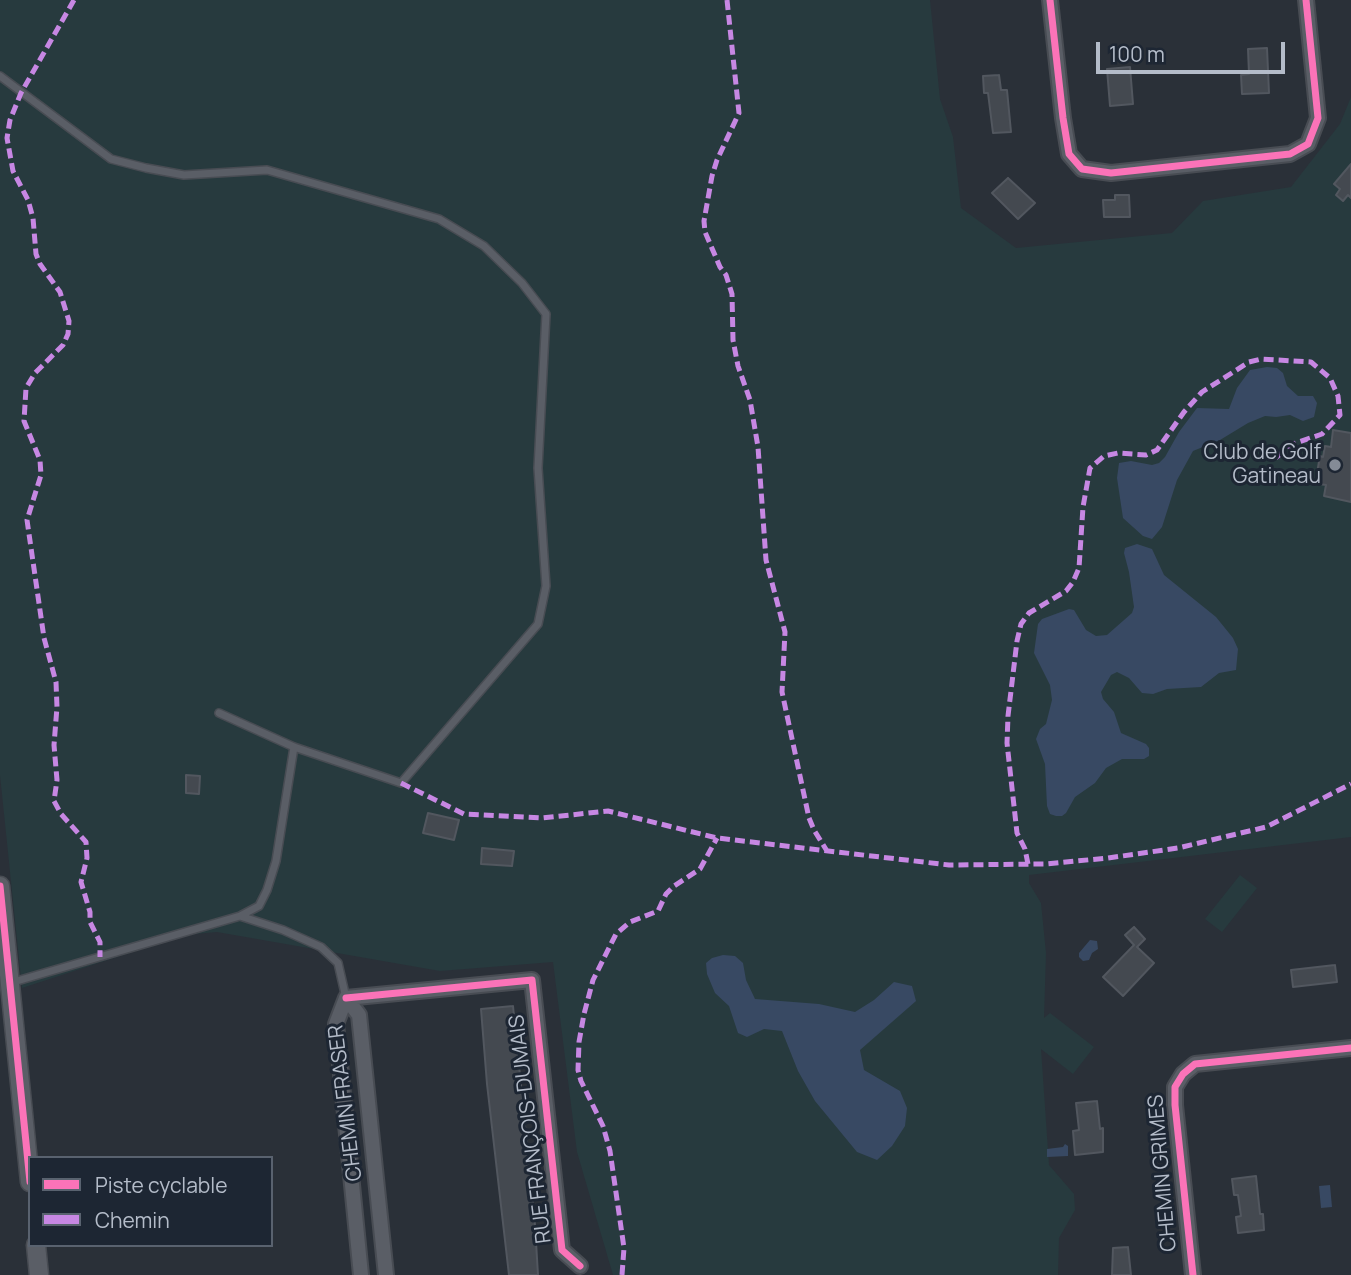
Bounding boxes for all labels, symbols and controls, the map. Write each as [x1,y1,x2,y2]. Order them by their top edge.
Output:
scale bar [1099,28,1288,72]
text: 100 m [1109,40,1165,68]
place label: Club de Golf Gatineau [1203,440,1321,490]
marker: Club de Golf Gatineau [1327,457,1343,473]
street label: RUE FRANÇOIS-DUMAIS [504,1013,558,1245]
street label: CHEMIN FRASER [324,1023,368,1183]
street label: CHEMIN GRIMES [1144,1093,1182,1253]
legend [28,1156,273,1247]
text: Piste cyclable [95,1171,227,1199]
text: Chemin [95,1206,170,1234]

